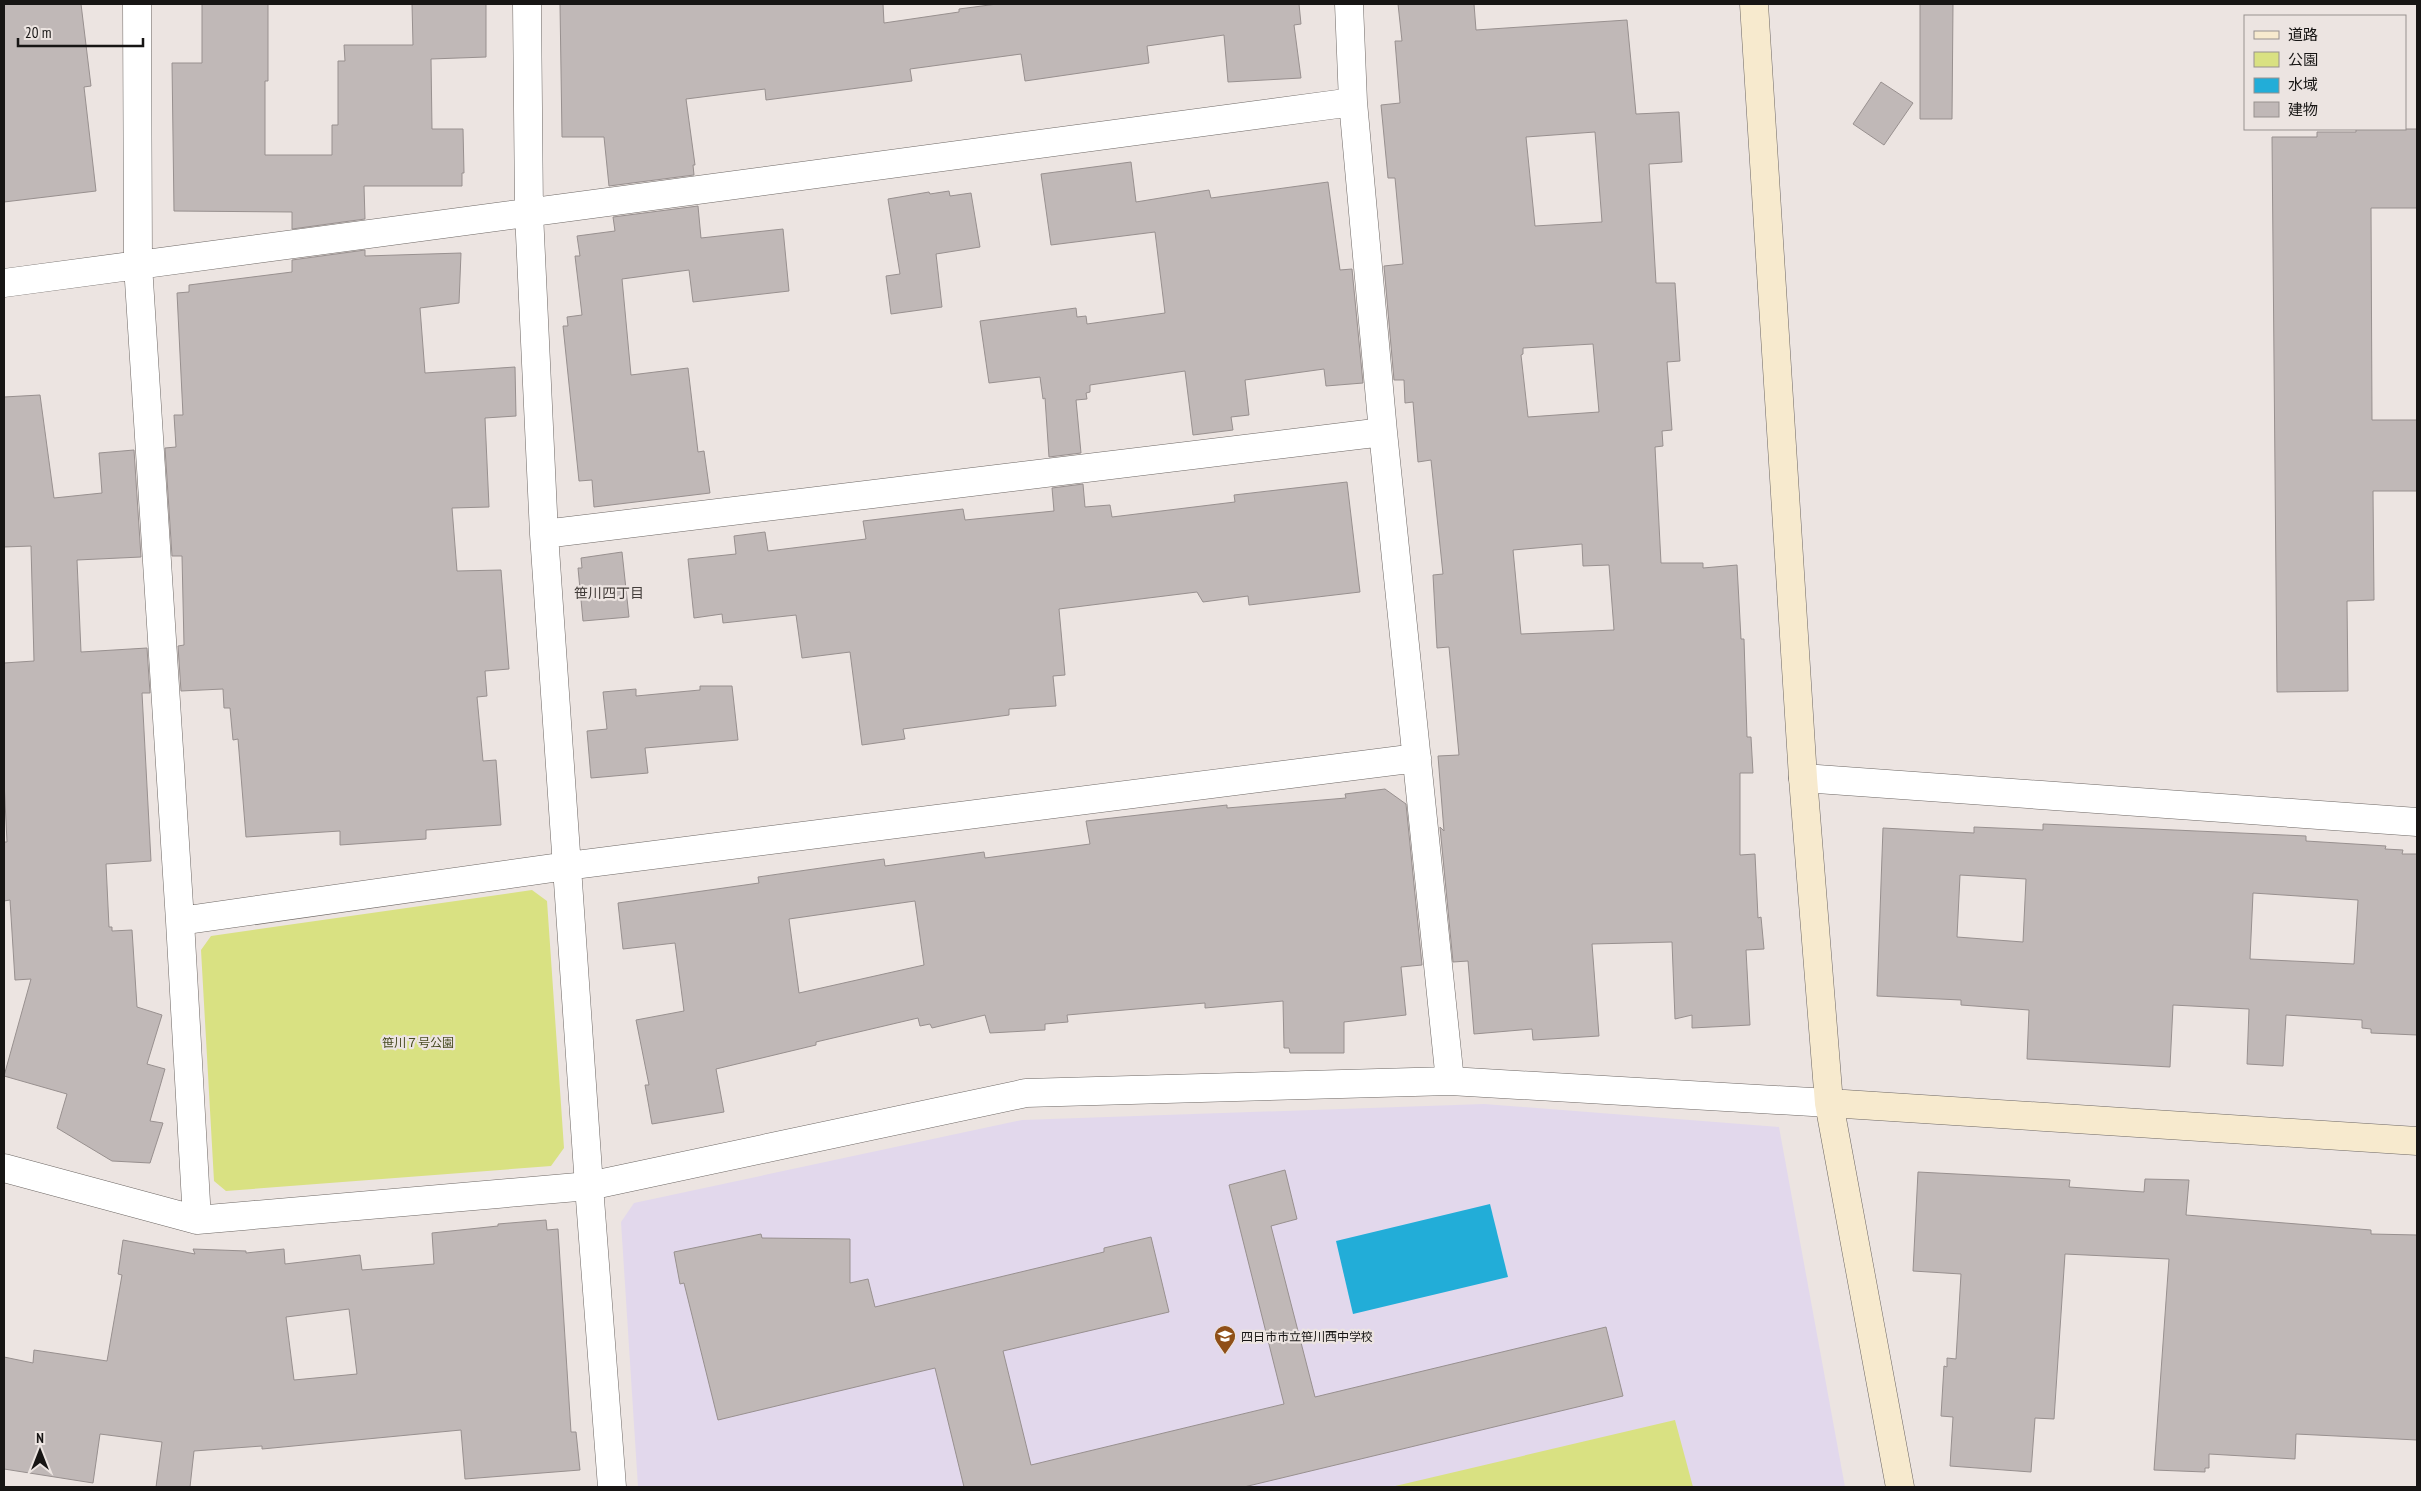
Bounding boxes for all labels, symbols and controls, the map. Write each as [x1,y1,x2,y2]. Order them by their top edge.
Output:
scale bar [18,15,142,47]
legend [2244,15,2406,130]
text: 20 m [25,23,51,42]
text: 道路 [2288,25,2318,44]
text: 公園 [2288,50,2318,69]
text: 水域 [2288,75,2318,94]
text: 建物 [2288,100,2318,119]
district label: 笹川四丁目 [574,584,644,602]
park label: 笹川７号公園 [382,1035,454,1050]
school or university icon: 四日市市立笹川西中学校 [1213,1324,1237,1355]
place label: 四日市市立笹川西中学校 [1241,1329,1373,1344]
north arrow [15,1426,65,1476]
text: N [36,1429,44,1447]

